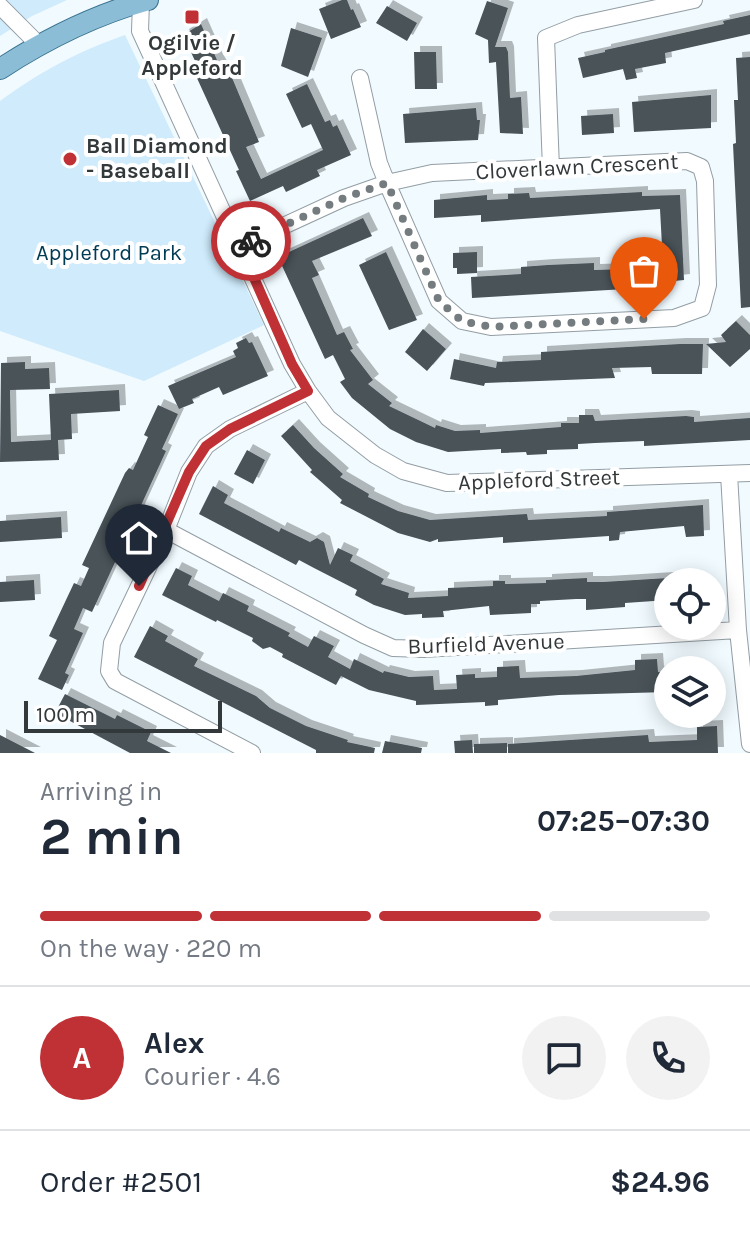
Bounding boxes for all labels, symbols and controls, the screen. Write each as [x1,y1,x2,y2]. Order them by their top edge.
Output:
marker: Ogilvie / Appleford [183,8,201,26]
place label: Ogilvie / Appleford [141,30,243,81]
place label: Ball Diamond - Baseball [86,133,228,184]
street label: Cloverlawn Crescent [475,149,679,185]
marker: Ball Diamond - Baseball [61,150,79,168]
courier [211,201,291,281]
icon: bike [229,219,273,263]
pin [610,237,678,319]
park label: Appleford Park [36,240,182,266]
icon: bag [622,249,666,293]
street label: Appleford Street [458,464,620,496]
pin [105,504,173,586]
icon: home [117,516,161,560]
map controls [654,568,726,728]
button: locate [654,568,726,640]
street label: Burfield Avenue [407,628,565,660]
button: layers [654,656,726,728]
scale bar [24,697,222,733]
text: 100 m [36,702,95,728]
text: Arriving in [40,776,162,807]
text: 07:25–07:30 [537,803,710,839]
text: 2 min [40,806,183,867]
text: On the way · 220 m [40,933,262,964]
button: chat [522,1016,606,1100]
button: phone [626,1016,710,1100]
text: Alex [144,1025,204,1061]
text: A [73,1040,91,1076]
text: Courier · 4.6 [144,1061,281,1092]
text: Order #2501 [40,1164,202,1200]
text: $24.96 [610,1164,710,1200]

